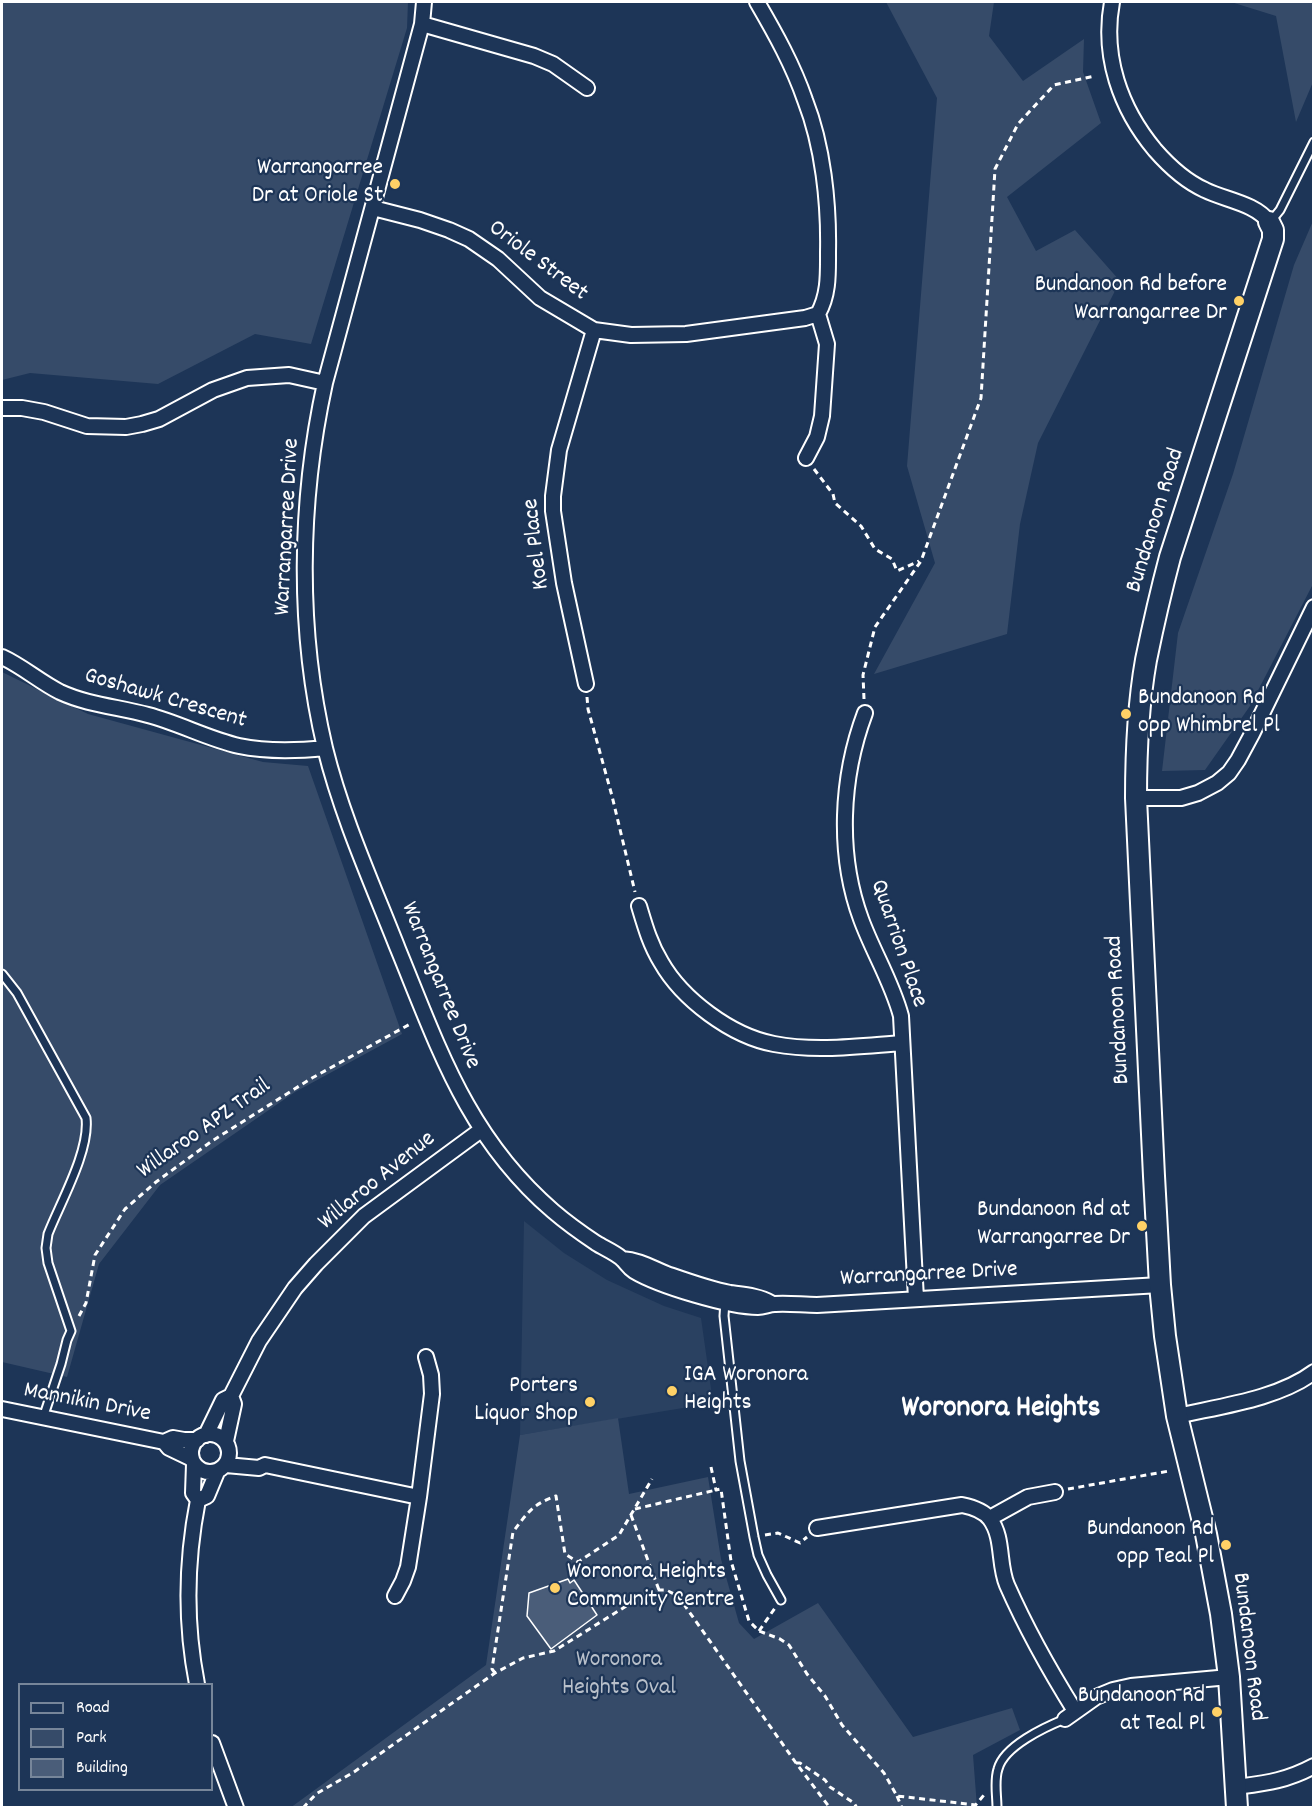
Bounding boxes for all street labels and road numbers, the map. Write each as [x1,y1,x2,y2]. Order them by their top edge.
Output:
street label: Oriole Street [481,215,593,309]
street label: Warrangarree Drive [270,438,308,616]
street label: Bundanoon Road [1121,445,1193,597]
street label: Koel Place [518,497,558,591]
street label: Goshawk Crescent [81,663,249,737]
street label: Quarrion Place [862,876,932,1012]
street label: Warrangarree Drive [392,898,486,1074]
street label: Bundanoon Road [1102,935,1138,1085]
street label: Willaroo APZ Trail [133,1073,277,1187]
street label: Willaroo Avenue [314,1126,442,1238]
street label: Warrangarree Drive [840,1257,1018,1295]
street label: Mannikin Drive [21,1378,153,1430]
street label: Bundanoon Road [1224,1571,1270,1723]

